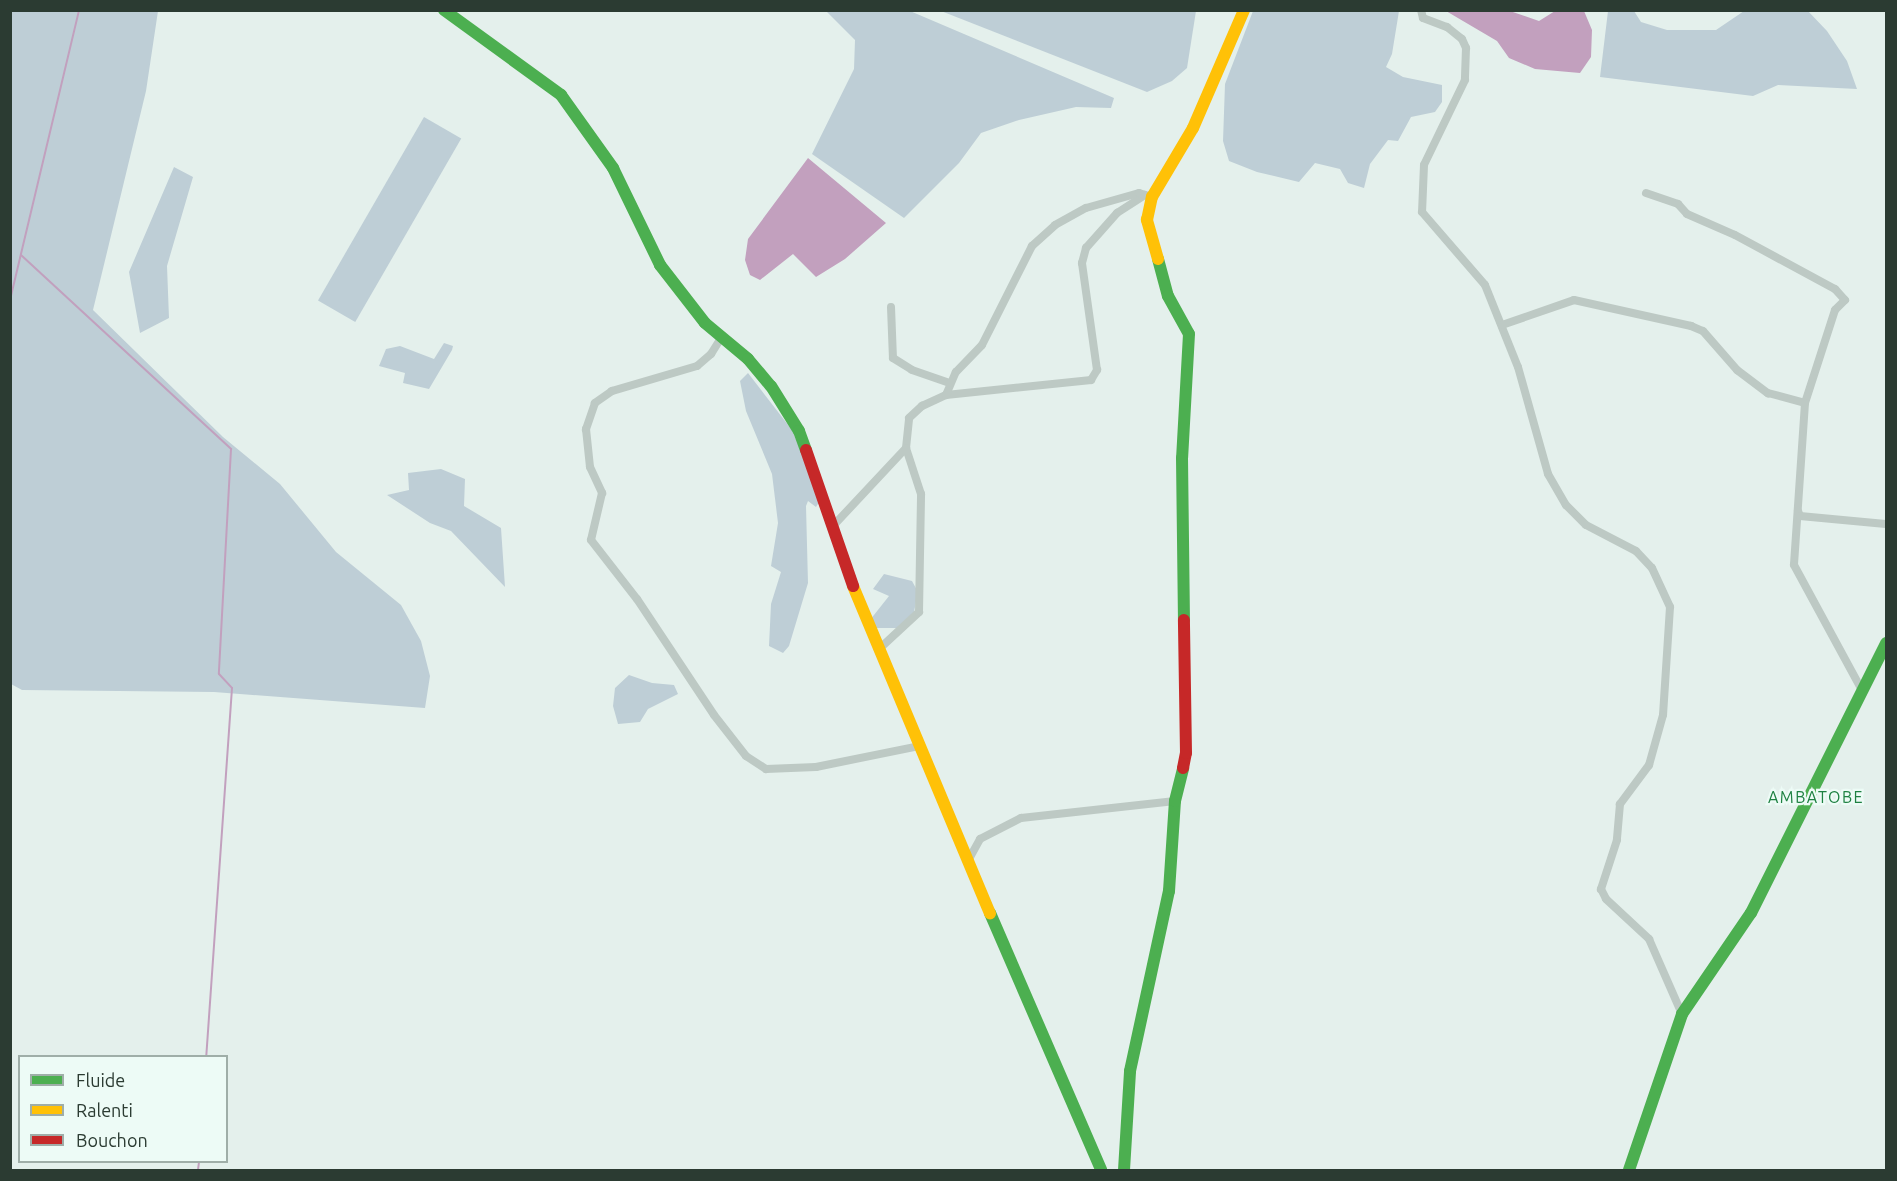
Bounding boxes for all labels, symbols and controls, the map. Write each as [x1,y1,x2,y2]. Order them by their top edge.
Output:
district label: AMBATOBE [1768,787,1864,807]
legend [18,1055,228,1163]
text: Fluide [76,1070,125,1090]
text: Ralenti [76,1100,133,1120]
text: Bouchon [76,1130,148,1150]

